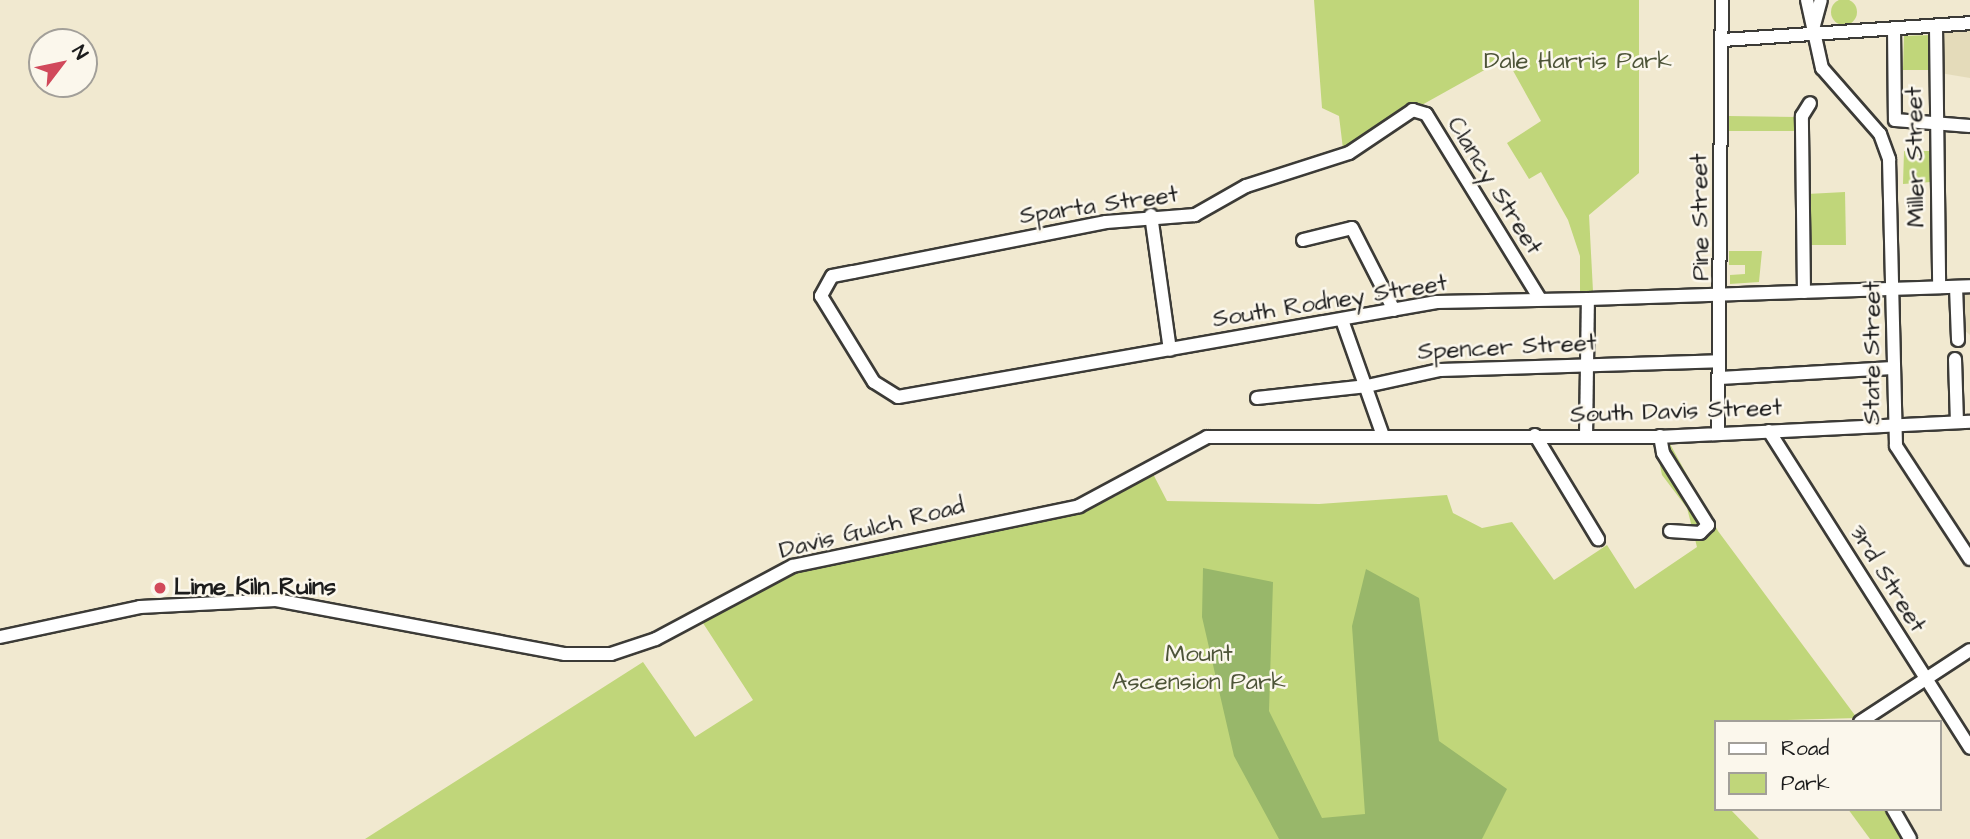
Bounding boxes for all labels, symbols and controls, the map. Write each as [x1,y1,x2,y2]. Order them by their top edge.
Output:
north arrow [28,28,98,98]
text: N [65,40,94,65]
park label: Dale Harris Park [1484,48,1672,76]
street label: Miller Street [1900,86,1932,228]
street label: Clancy Street [1440,112,1548,260]
street label: Pine Street [1685,153,1717,281]
street label: Sparta Street [1018,181,1180,231]
street label: South Rodney Street [1211,269,1449,335]
street label: State Street [1859,281,1887,425]
street label: Spencer Street [1417,329,1597,367]
street label: South Davis Street [1570,394,1782,430]
street label: Davis Gulch Road [776,492,968,566]
street label: 3rd Street [1843,520,1931,638]
place label: Lime Kiln Ruins [174,574,336,602]
marker: Lime Kiln Ruins [152,580,168,596]
park label: Mount Ascension Park [1112,641,1286,697]
legend [1714,720,1942,811]
text: Road [1781,734,1829,763]
text: Park [1781,769,1830,798]

